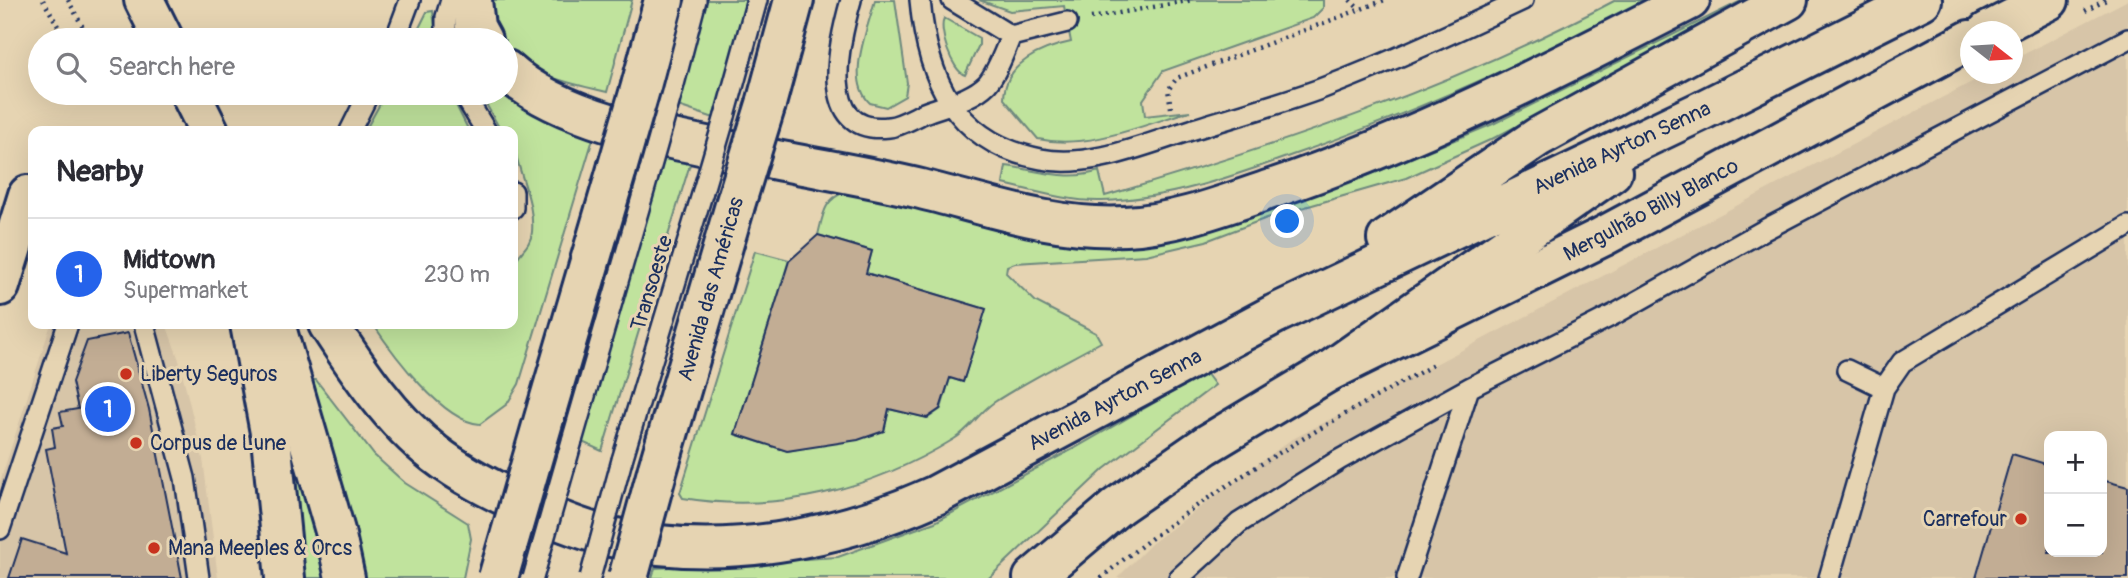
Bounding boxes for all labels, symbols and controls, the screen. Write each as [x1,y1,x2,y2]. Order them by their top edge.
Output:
north arrow [1960,21,2023,84]
search box [28,28,518,105]
icon: search [52,48,90,86]
text: Search here [108,51,235,83]
street label: Avenida Ayrton Senna [1529,95,1715,201]
street label: Mergulhão Billy Blanco [1559,152,1743,268]
text: Nearby [56,153,143,190]
street label: Avenida das Américas [672,193,750,384]
your location [1270,204,1304,238]
street label: Transoeste [625,231,679,334]
text: Midtown [123,244,216,276]
text: 1 [75,260,84,289]
text: 230 m [424,260,490,289]
text: Supermarket [123,276,248,305]
street label: Avenida Ayrton Senna [1023,343,1207,457]
place label: Liberty Seguros [140,361,278,388]
marker: Liberty Seguros [118,366,134,382]
pin: 1 [85,383,131,435]
place label: Corpus de Lune [150,430,287,457]
map controls [2044,431,2107,557]
button: + [2044,431,2107,494]
marker: Corpus de Lune [128,435,144,451]
button: − [2044,494,2107,557]
place label: Carrefour [1923,506,2007,533]
marker: Carrefour [2013,511,2029,527]
place label: Mana Meeples & Orcs [168,535,353,562]
marker: Mana Meeples & Orcs [146,540,162,556]

